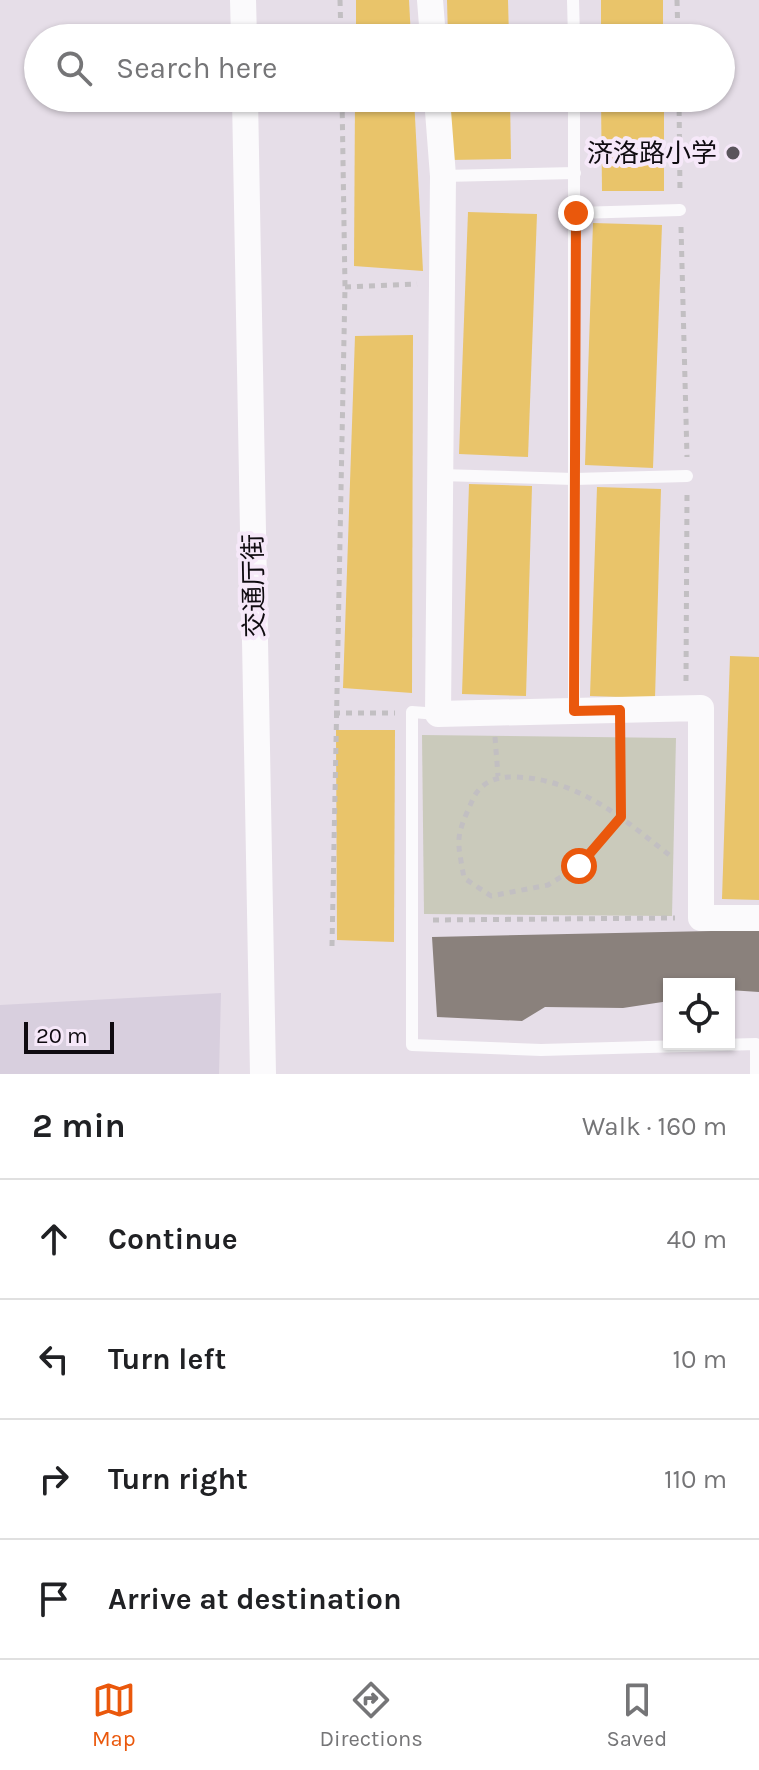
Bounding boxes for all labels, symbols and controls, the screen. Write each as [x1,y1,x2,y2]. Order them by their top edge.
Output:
search box [24,24,735,112]
icon: search [52,46,96,90]
text: Search here [116,50,277,86]
place label: 济洛路小学 [587,138,717,169]
marker: 济洛路小学 [724,144,742,162]
route end [558,195,594,231]
street label: 交通厅街 [238,534,270,638]
route start [561,848,597,884]
map controls [663,978,735,1050]
button: locate [663,978,735,1050]
scale bar [24,1018,114,1054]
text: 20 m [36,1023,88,1049]
text: 2 min [32,1106,126,1146]
text: Walk · 160 m [582,1111,727,1142]
icon: ahead [32,1217,76,1261]
text: Continue [108,1221,238,1257]
text: 40 m [667,1224,727,1255]
icon: left [32,1337,76,1381]
text: Turn left [108,1341,226,1377]
text: 10 m [672,1344,727,1375]
icon: right [32,1457,76,1501]
text: Turn right [108,1461,248,1497]
text: 110 m [664,1464,727,1495]
icon: arrive [32,1577,76,1621]
text: Arrive at destination [108,1581,402,1617]
tab: Map [92,1678,136,1752]
tab: Directions [319,1678,423,1752]
tab: Saved [606,1678,667,1752]

